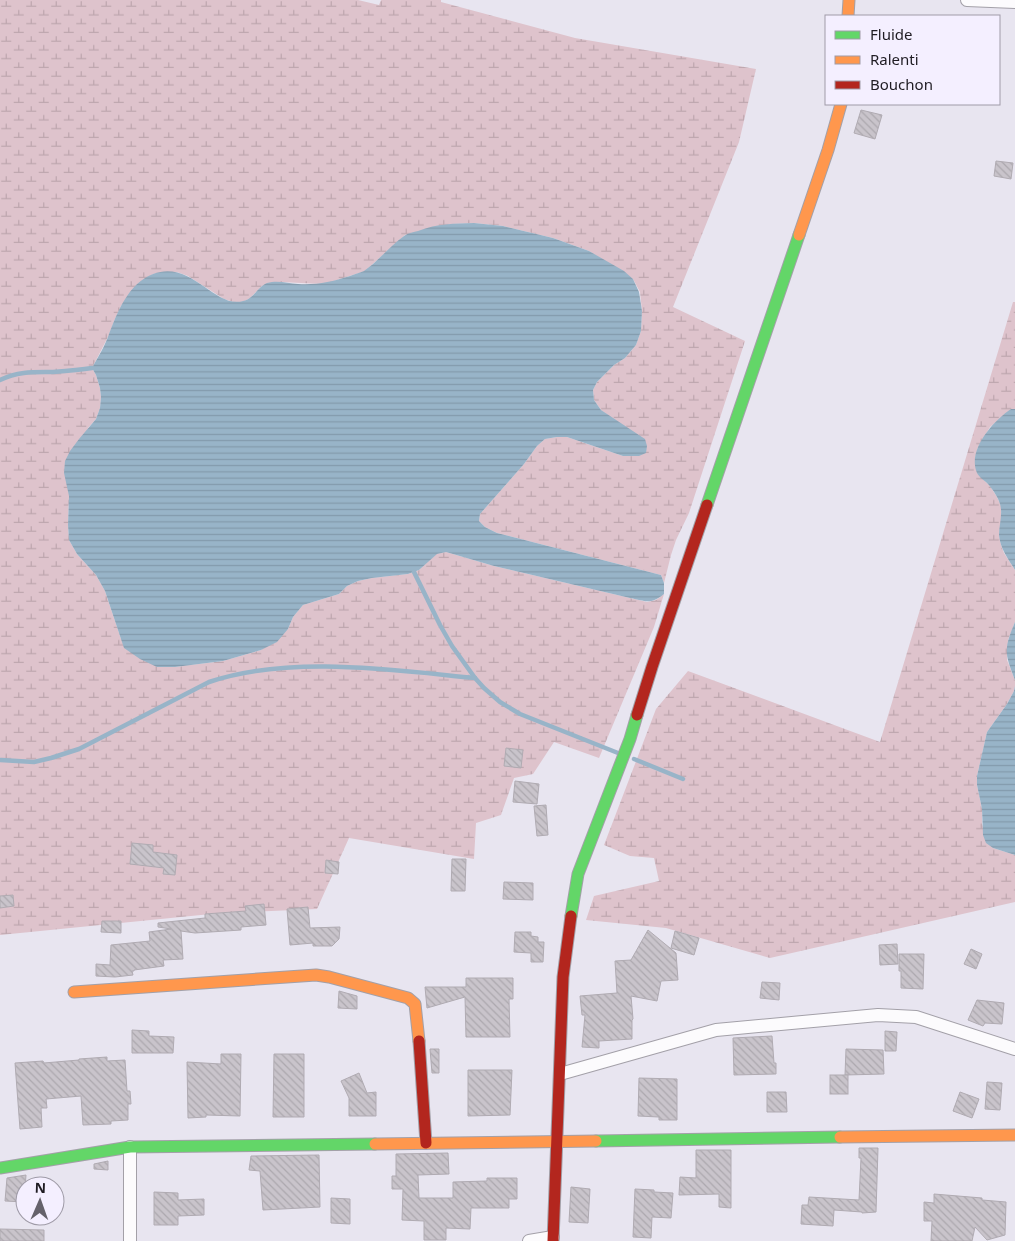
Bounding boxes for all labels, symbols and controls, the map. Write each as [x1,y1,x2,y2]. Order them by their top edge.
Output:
legend [825,15,1000,105]
text: Fluide [870,24,912,44]
text: Ralenti [870,49,919,69]
text: Bouchon [870,74,933,94]
north arrow [15,1176,65,1226]
text: N [34,1178,46,1197]

